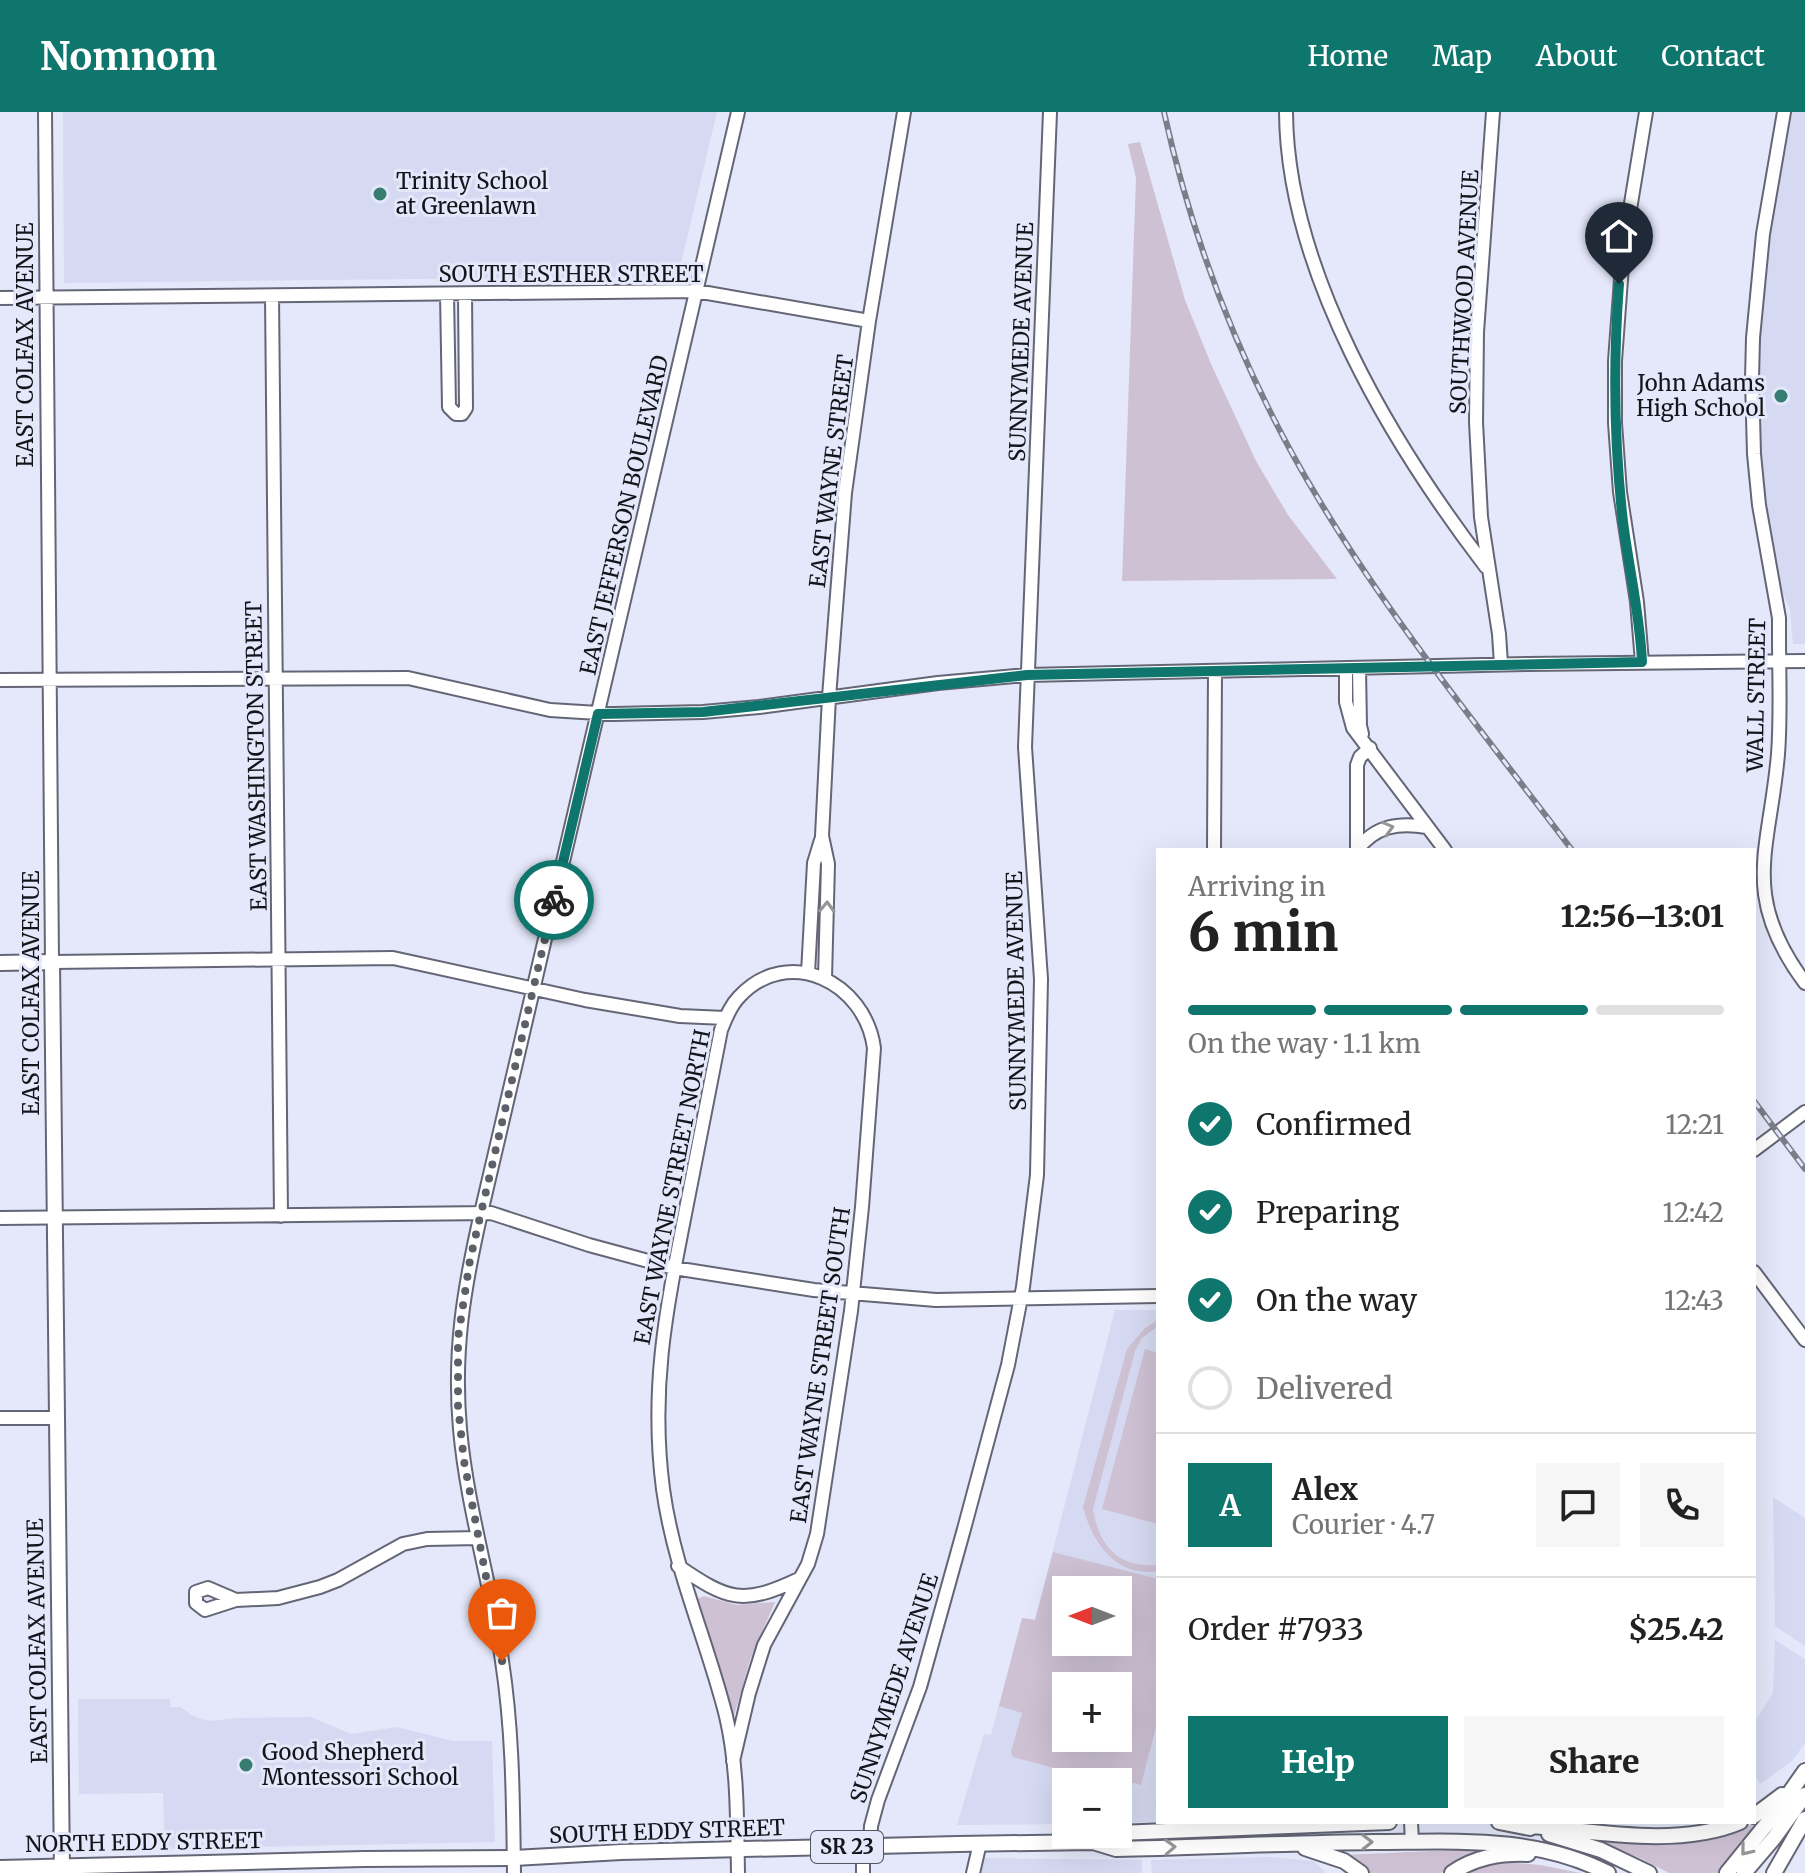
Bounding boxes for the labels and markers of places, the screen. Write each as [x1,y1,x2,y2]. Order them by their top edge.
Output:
place label: Trinity School at Greenlawn [396,167,548,220]
marker: Trinity School at Greenlawn [371,185,389,203]
pin [1585,202,1653,284]
place label: John Adams High School [1636,369,1765,422]
marker: John Adams High School [1772,387,1790,405]
pin [468,1579,536,1661]
place label: Good Shepherd Montessori School [262,1738,459,1791]
marker: Good Shepherd Montessori School [237,1756,255,1774]

